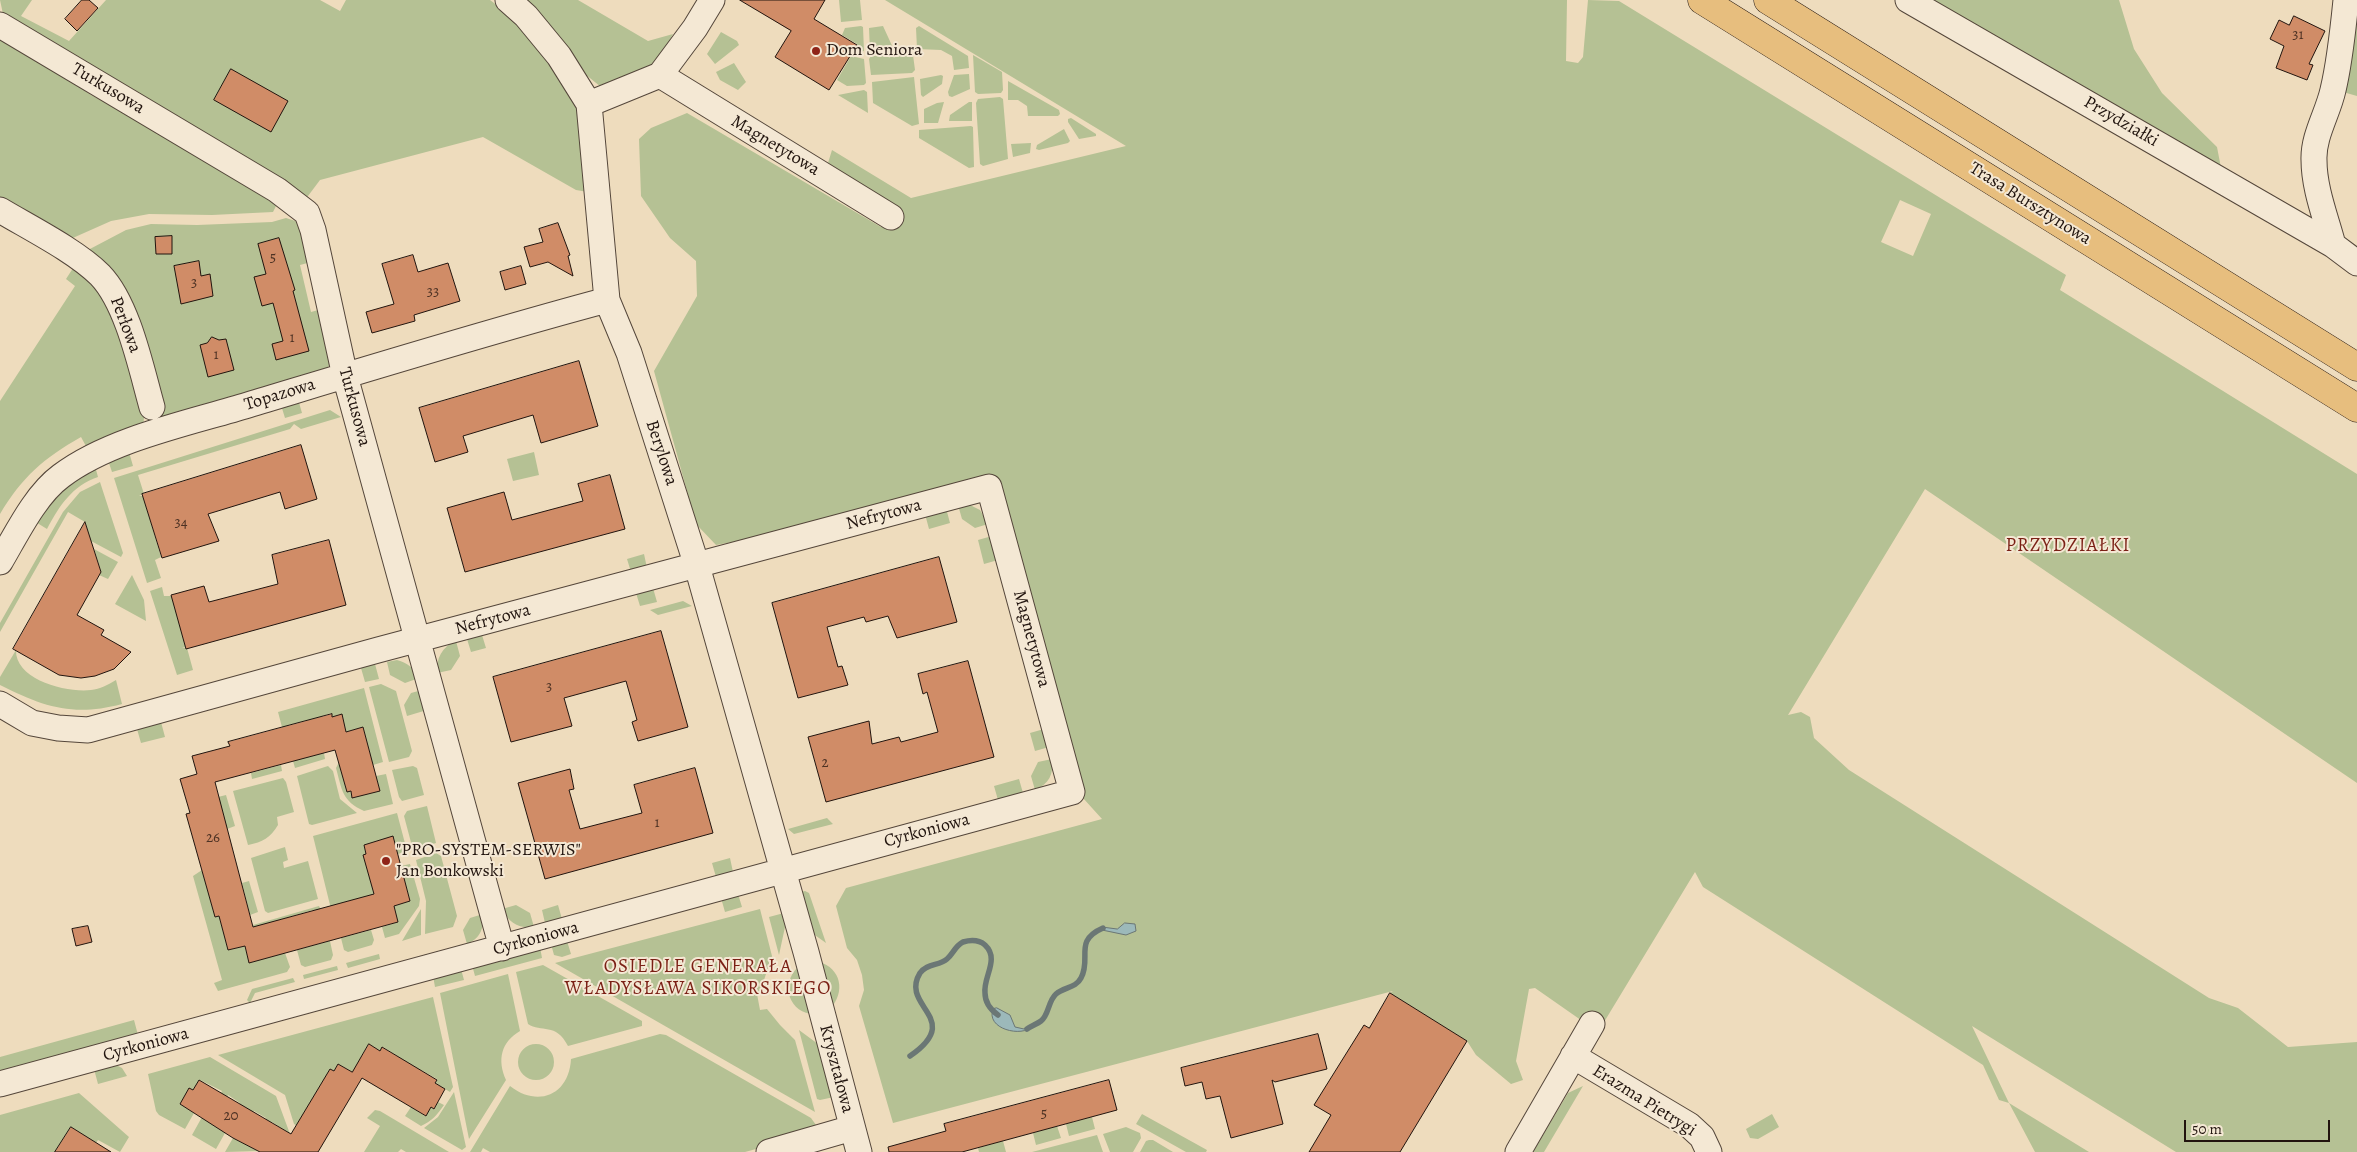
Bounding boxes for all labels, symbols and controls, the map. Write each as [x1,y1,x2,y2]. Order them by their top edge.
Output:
house number: 31 [2292,26,2304,44]
place label: Dom Seniora [826,40,922,62]
marker: Dom Seniora [810,45,822,57]
street label: Turkusowa [68,59,148,119]
street label: Przydziałki [2080,92,2162,152]
street label: Magnetytowa [727,111,823,181]
street label: Trasa Bursztynowa [1965,158,2095,250]
house number: 5 [270,249,276,267]
house number: 3 [191,274,197,292]
house number: 33 [427,283,439,301]
street label: Perłowa [104,294,146,356]
house number: 1 [289,329,295,347]
house number: 1 [213,346,219,364]
street label: Turkusowa [333,365,375,449]
street label: Topazowa [242,374,318,416]
street label: Berylowa [640,417,682,489]
street label: Nefrytowa [844,495,924,535]
house number: 34 [174,514,188,532]
district label: PRZYDZIAŁKI [2004,535,2132,557]
street label: Magnetytowa [1008,588,1054,690]
street label: Nefrytowa [453,600,533,640]
house number: 3 [546,678,552,696]
house number: 2 [821,754,829,772]
street label: Cyrkoniowa [882,809,972,853]
house number: 1 [654,814,660,832]
house number: 26 [206,829,220,847]
place label: "PRO-SYSTEM-SERWIS" Jan Bonkowski [396,840,581,882]
marker: "PRO-SYSTEM-SERWIS" Jan Bonkowski [380,855,392,867]
street label: Cyrkoniowa [491,917,581,961]
district label: OSIEDLE GENERAŁA WŁADYSŁAWA SIKORSKIEGO [562,956,834,1000]
street label: Kryształowa [814,1022,858,1116]
street label: Cyrkoniowa [101,1023,191,1067]
street label: Erazma Pietrygi [1588,1061,1700,1141]
house number: 5 [1041,1105,1047,1123]
house number: 20 [223,1107,239,1125]
scale bar [2187,1110,2333,1142]
text: 50 m [2192,1119,2222,1139]

